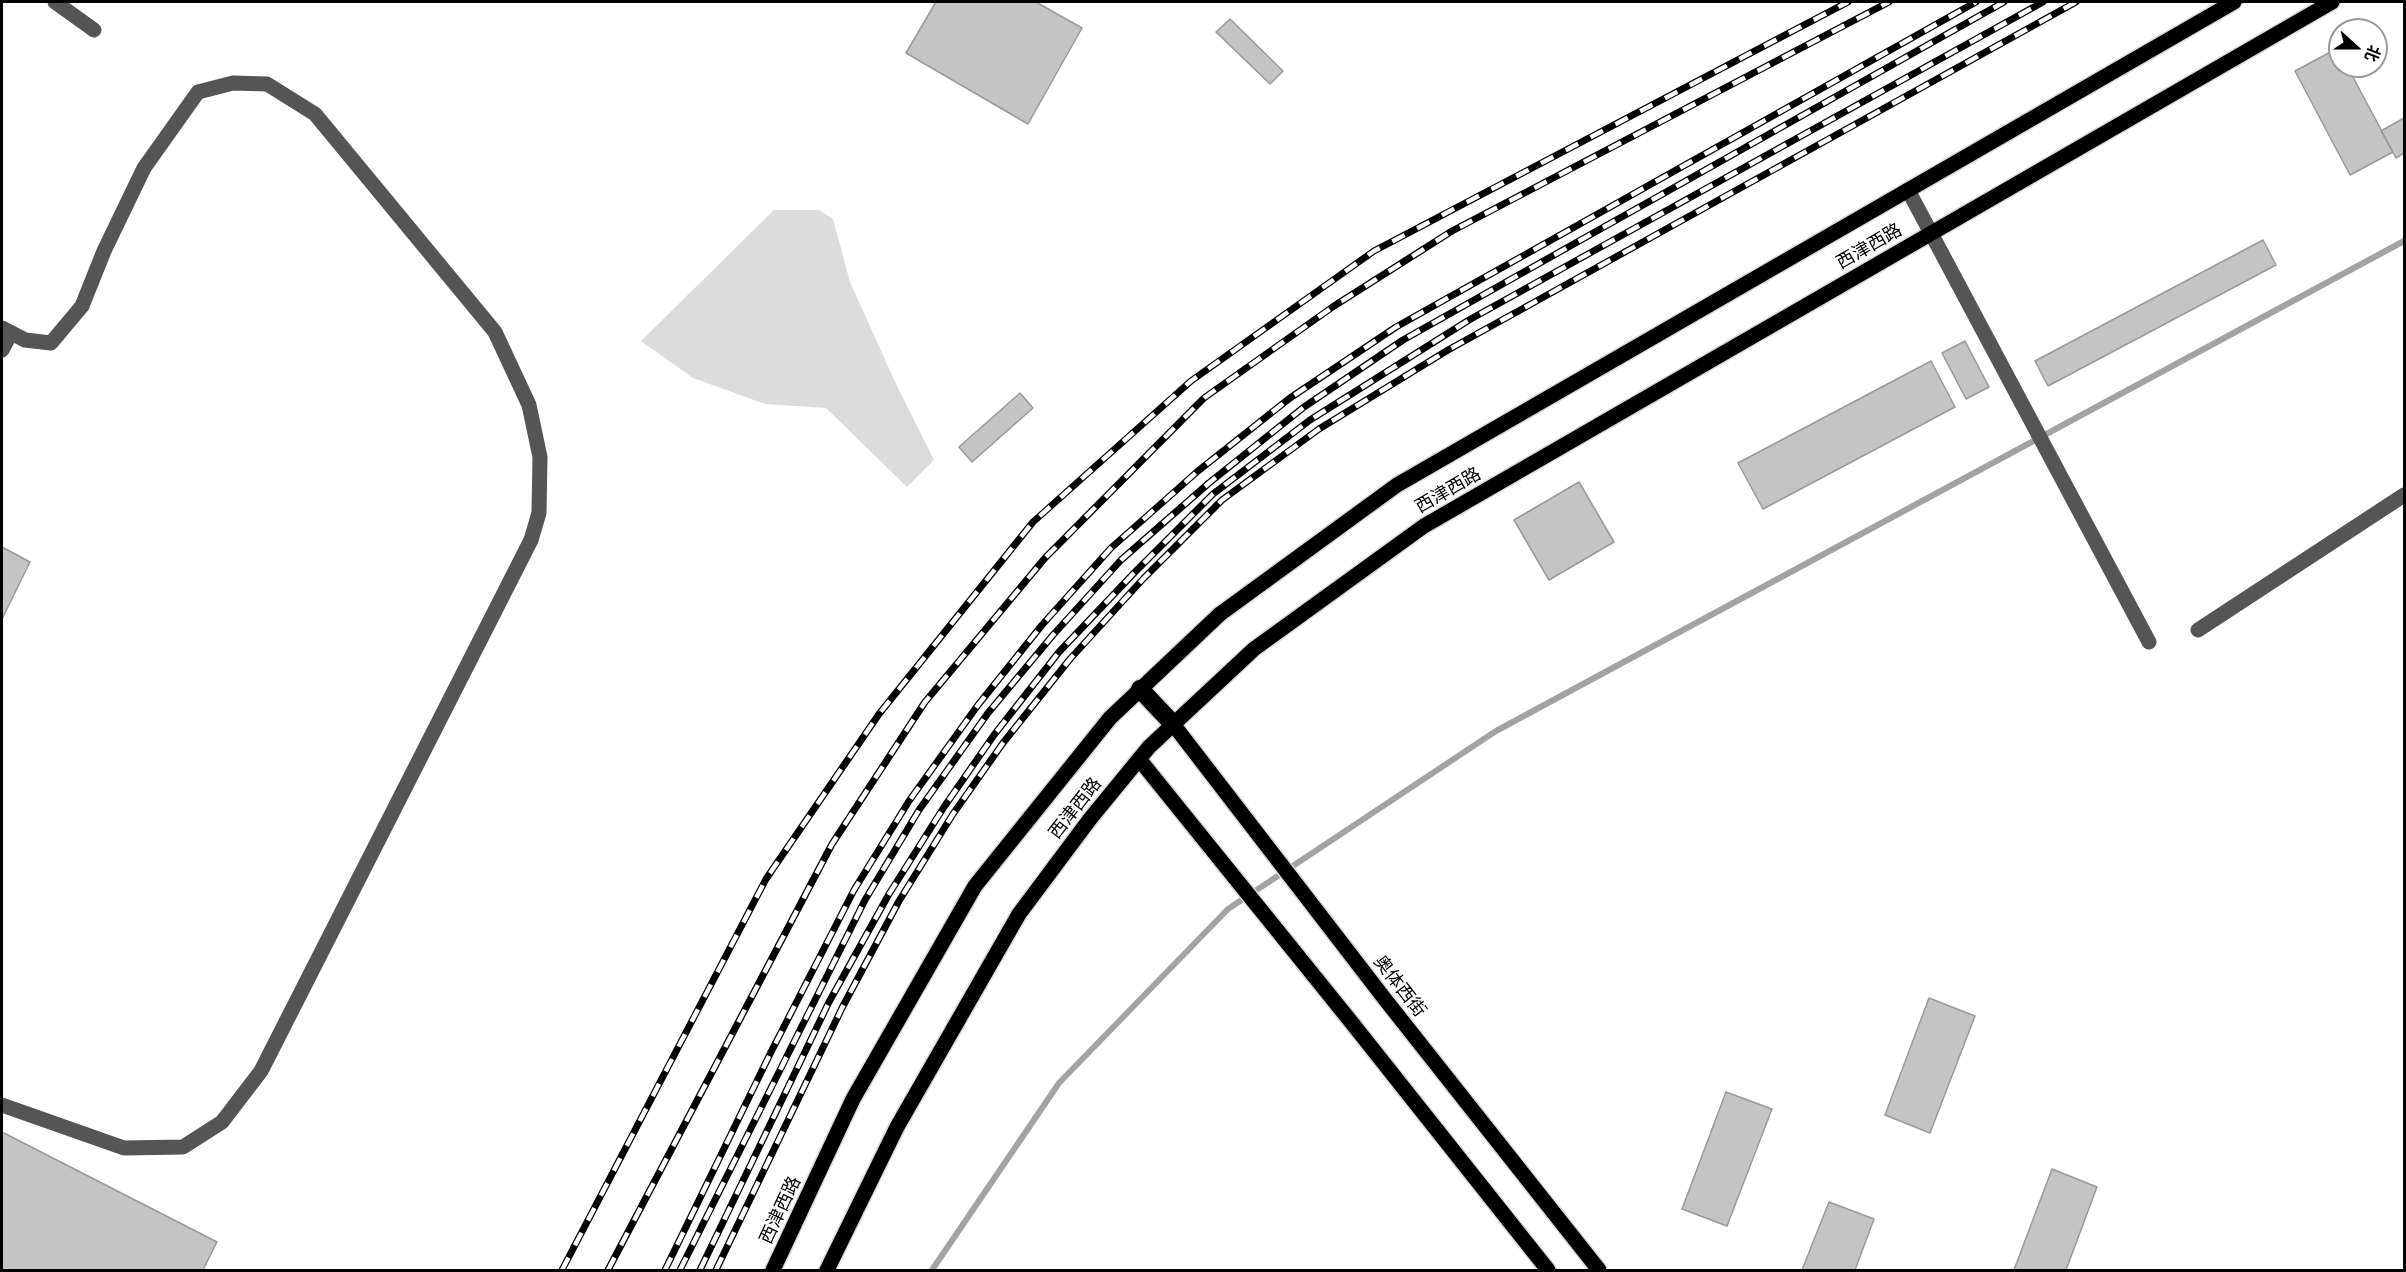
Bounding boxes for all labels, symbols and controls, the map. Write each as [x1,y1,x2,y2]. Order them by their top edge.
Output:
north arrow [2328,18,2388,78]
text: 北 [2362,43,2385,65]
street label: 西津西路 [1832,219,1906,273]
street label: 西津西路 [1411,463,1485,517]
street label: 西津西路 [1044,773,1106,843]
street label: 奥体西街 [1369,951,1431,1021]
street label: 西津西路 [755,1173,805,1247]

